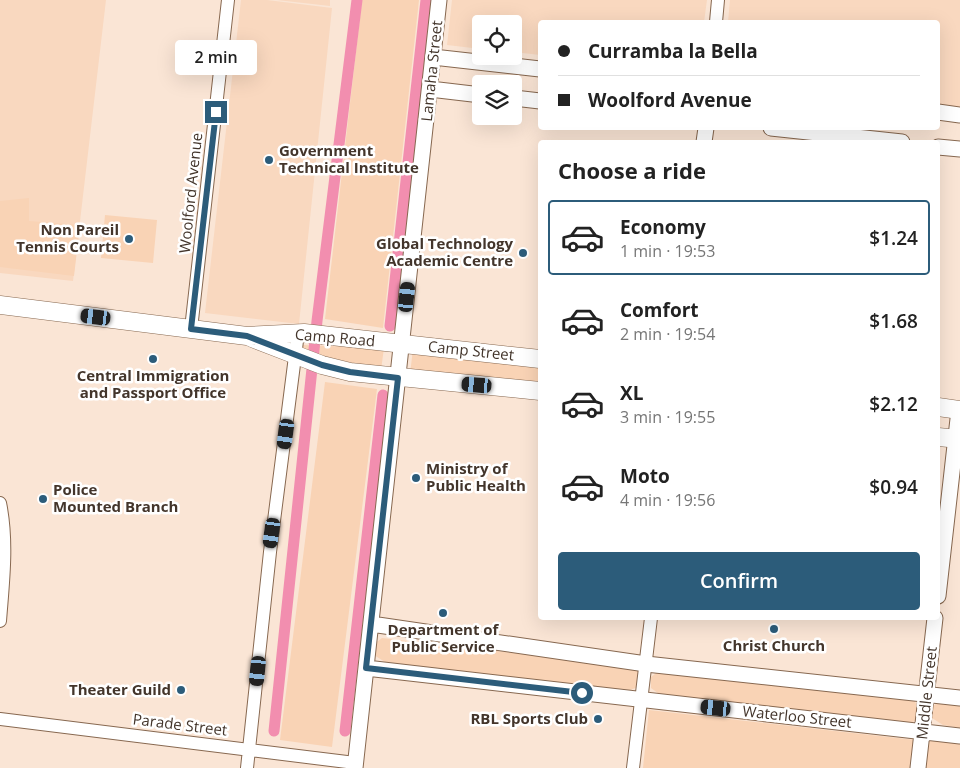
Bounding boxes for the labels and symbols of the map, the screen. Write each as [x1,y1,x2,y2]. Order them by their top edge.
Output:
street label: Lamaha Street [416,19,446,123]
callout: 2 min [175,39,257,74]
route end [205,101,227,123]
street label: Woolford Avenue [174,132,206,254]
place label: Government Technical Institute [279,140,419,177]
marker: Government Technical Institute [263,154,275,166]
place label: Non Pareil Tennis Courts [16,219,119,256]
marker: Non Pareil Tennis Courts [123,233,135,245]
place label: Global Technology Academic Centre [376,233,513,270]
marker: Global Technology Academic Centre [517,247,529,259]
car [397,281,416,313]
car [80,308,111,326]
street label: Camp Road [294,324,376,350]
street label: Camp Street [427,336,515,364]
marker: Central Immigration and Passport Office [147,353,159,365]
place label: Central Immigration and Passport Office [77,365,229,402]
car [461,376,492,394]
car [276,418,295,450]
place label: Ministry of Public Health [426,458,526,495]
marker: Ministry of Public Health [410,472,422,484]
place label: Police Mounted Branch [53,479,178,516]
marker: Police Mounted Branch [37,493,49,505]
car [262,517,281,549]
marker: Department of Public Service [437,607,449,619]
place label: Department of Public Service [388,619,500,656]
marker: Christ Church [768,623,780,635]
place label: Christ Church [723,635,825,655]
street label: Middle Street [911,645,941,741]
car [248,655,267,687]
place label: Theater Guild [69,679,171,699]
route start [571,682,593,704]
marker: Theater Guild [175,684,187,696]
car [700,699,731,717]
street label: Waterloo Street [742,700,853,732]
street label: Parade Street [132,708,229,740]
place label: RBL Sports Club [470,708,588,728]
marker: RBL Sports Club [592,713,604,725]

